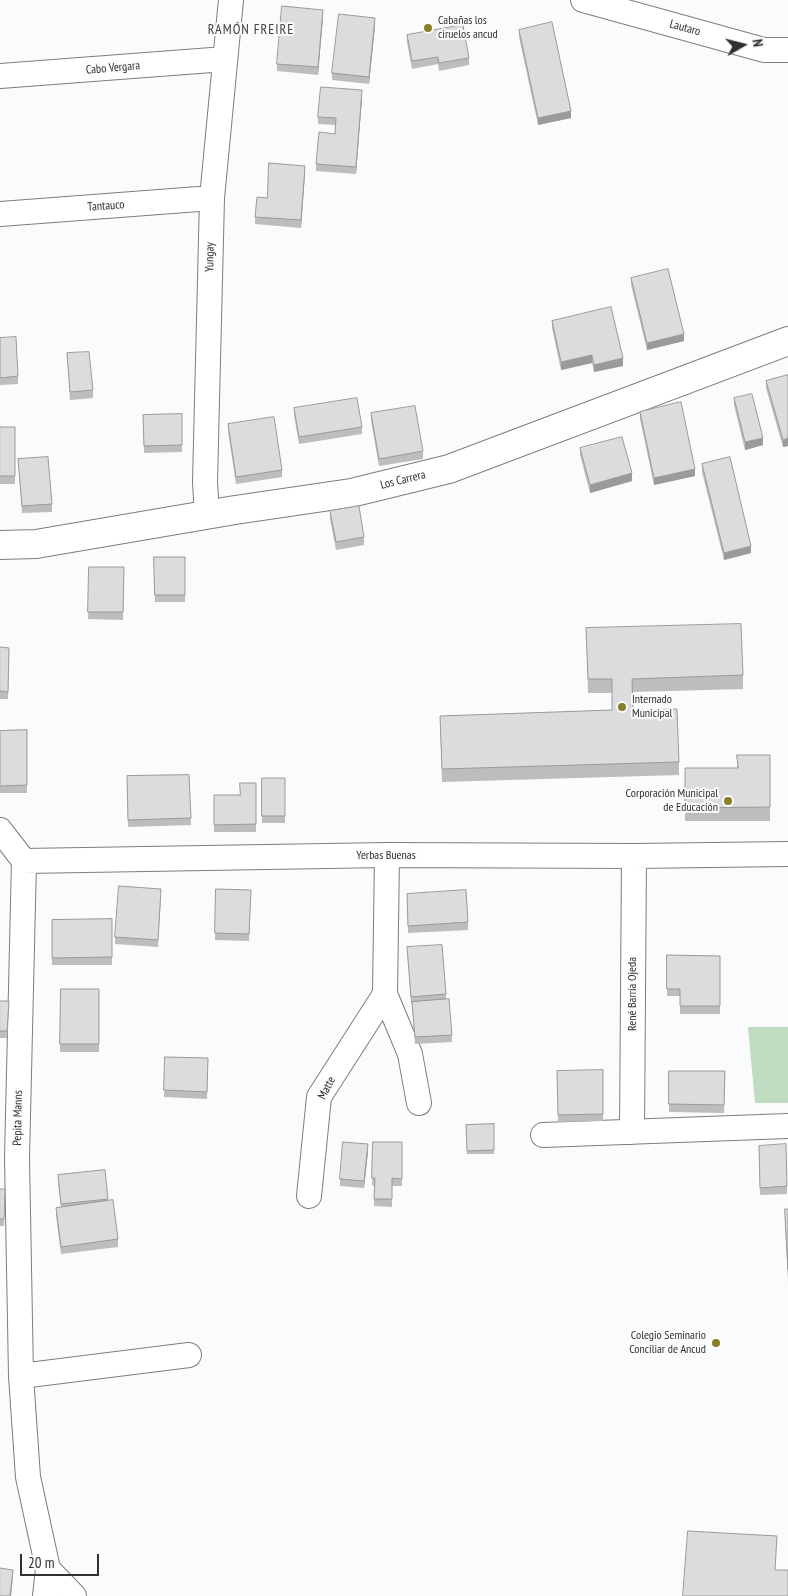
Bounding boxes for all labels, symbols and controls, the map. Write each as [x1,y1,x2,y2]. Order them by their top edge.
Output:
place label: Cabañas los ciruelos ancud [438,14,498,42]
street label: Lautaro [668,17,702,39]
north arrow [718,20,768,70]
district label: RAMÓN FREIRE [206,22,296,38]
marker: Cabañas los ciruelos ancud [422,22,434,34]
text: N [748,38,767,48]
street label: Cabo Vergara [85,58,141,78]
street label: Tantauco [87,198,125,214]
street label: Yungay [203,242,217,272]
street label: Los Carrera [379,467,427,493]
place label: Internado Municipal [632,693,672,721]
marker: Internado Municipal [616,701,628,713]
place label: Corporación Municipal de Educación [626,787,718,815]
marker: Corporación Municipal de Educación [722,795,734,807]
street label: Yerbas Buenas [356,849,416,863]
street label: René Barría Ojeda [626,957,640,1031]
street label: Matte [315,1074,339,1102]
street label: Pepita Manns [10,1090,26,1146]
place label: Colegio Seminario Conciliar de Ancud [629,1329,706,1357]
marker: Colegio Seminario Conciliar de Ancud [710,1337,722,1349]
scale bar [22,1544,101,1576]
text: 20 m [28,1553,54,1572]

